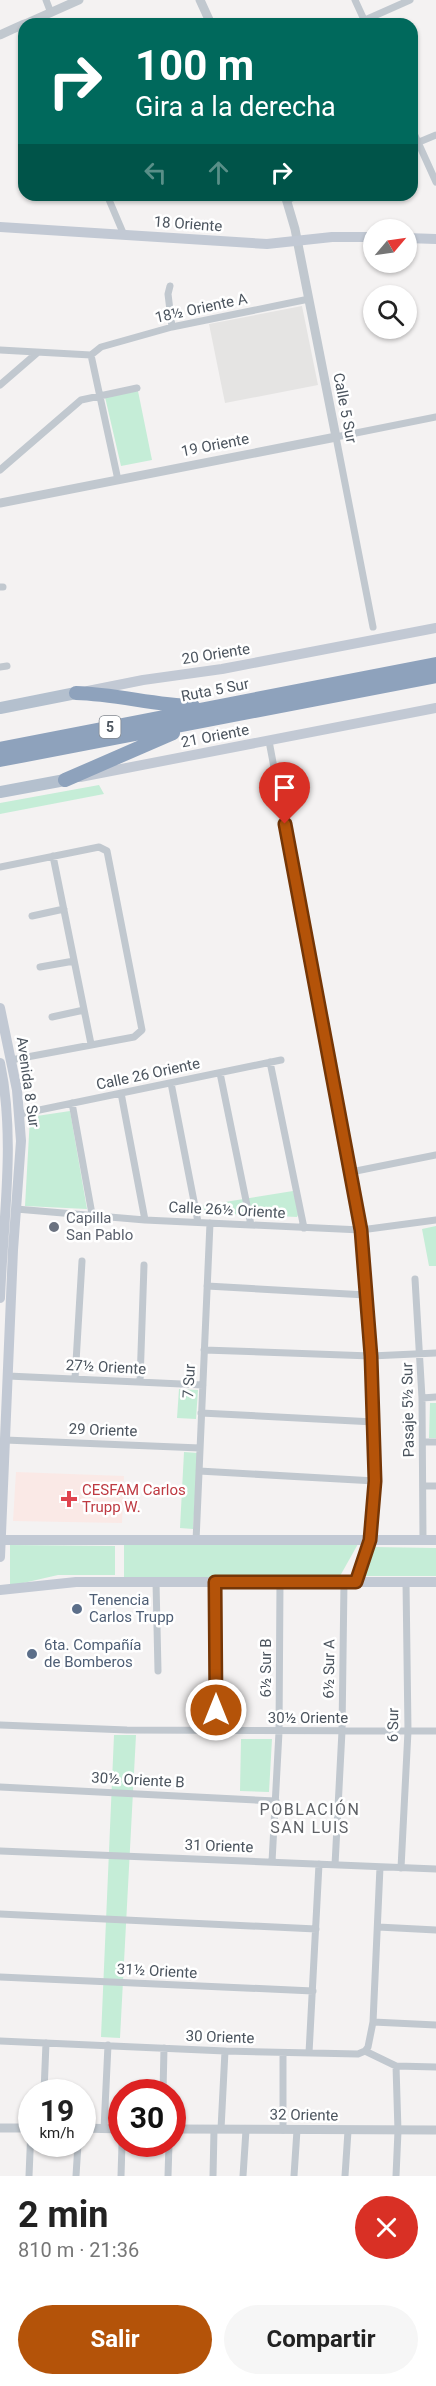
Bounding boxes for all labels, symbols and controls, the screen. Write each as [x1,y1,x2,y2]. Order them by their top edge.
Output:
text: 100 m [135,41,254,90]
icon: right [36,42,114,120]
text: Gira a la derecha [135,91,336,123]
icon: left [139,156,172,189]
icon: ahead [202,156,235,189]
icon: right [265,156,298,189]
street label: 18 Oriente [153,213,223,235]
north arrow [363,219,417,273]
map controls [363,219,417,339]
button: search [363,285,417,339]
street label: 18½ Oriente A [153,289,249,327]
street label: Calle 5 Sur [329,371,361,445]
street label: 19 Oriente [180,430,250,460]
street label: 20 Oriente [181,640,251,668]
street label: Ruta 5 Sur [180,675,250,705]
road number: 5 [100,716,120,738]
street label: 21 Oriente [180,721,250,751]
pin [259,762,310,824]
icon: arrive [268,771,301,804]
street label: Avenida 8 Sur [13,1036,43,1128]
street label: Calle 26 Oriente [94,1054,202,1094]
street label: Calle 26½ Oriente [168,1198,286,1222]
place label: Capilla San Pablo [66,1209,133,1244]
marker: Capilla San Pablo [47,1220,61,1234]
street label: 27½ Oriente [65,1356,147,1378]
street label: Pasaje 5½ Sur [398,1362,418,1458]
street label: 7 Sur [179,1363,199,1399]
street label: 29 Oriente [68,1420,138,1440]
place label: CESFAM Carlos Trupp W. [82,1481,186,1516]
marker: CESFAM Carlos Trupp W. [60,1490,78,1508]
place label: Tenencia Carlos Trupp [89,1591,174,1626]
marker: Tenencia Carlos Trupp [70,1602,84,1616]
place label: 6ta. Compañía de Bomberos [44,1636,141,1671]
street label: 6½ Sur B [257,1638,275,1698]
street label: 6½ Sur A [319,1639,339,1699]
marker: 6ta. Compañía de Bomberos [25,1647,39,1661]
position arrow [184,1678,248,1742]
street label: 6 Sur [384,1708,402,1742]
street label: 30½ Oriente [268,1709,348,1727]
street label: 30½ Oriente B [91,1769,185,1791]
district label: POBLACIÓN SAN LUIS [260,1799,360,1837]
street label: 31 Oriente [184,1836,254,1856]
street label: 31½ Oriente [116,1960,198,1982]
street label: 30 Oriente [185,2027,255,2047]
speed limit sign: 30 [108,2079,186,2157]
text: 19 [40,2093,74,2128]
street label: 32 Oriente [269,2105,339,2125]
text: km/h [39,2124,75,2142]
text: 2 min [18,2194,109,2236]
button: close [355,2196,418,2259]
text: 810 m · 21:36 [18,2238,139,2262]
button: Salir [18,2305,212,2374]
button: Compartir [224,2305,418,2374]

